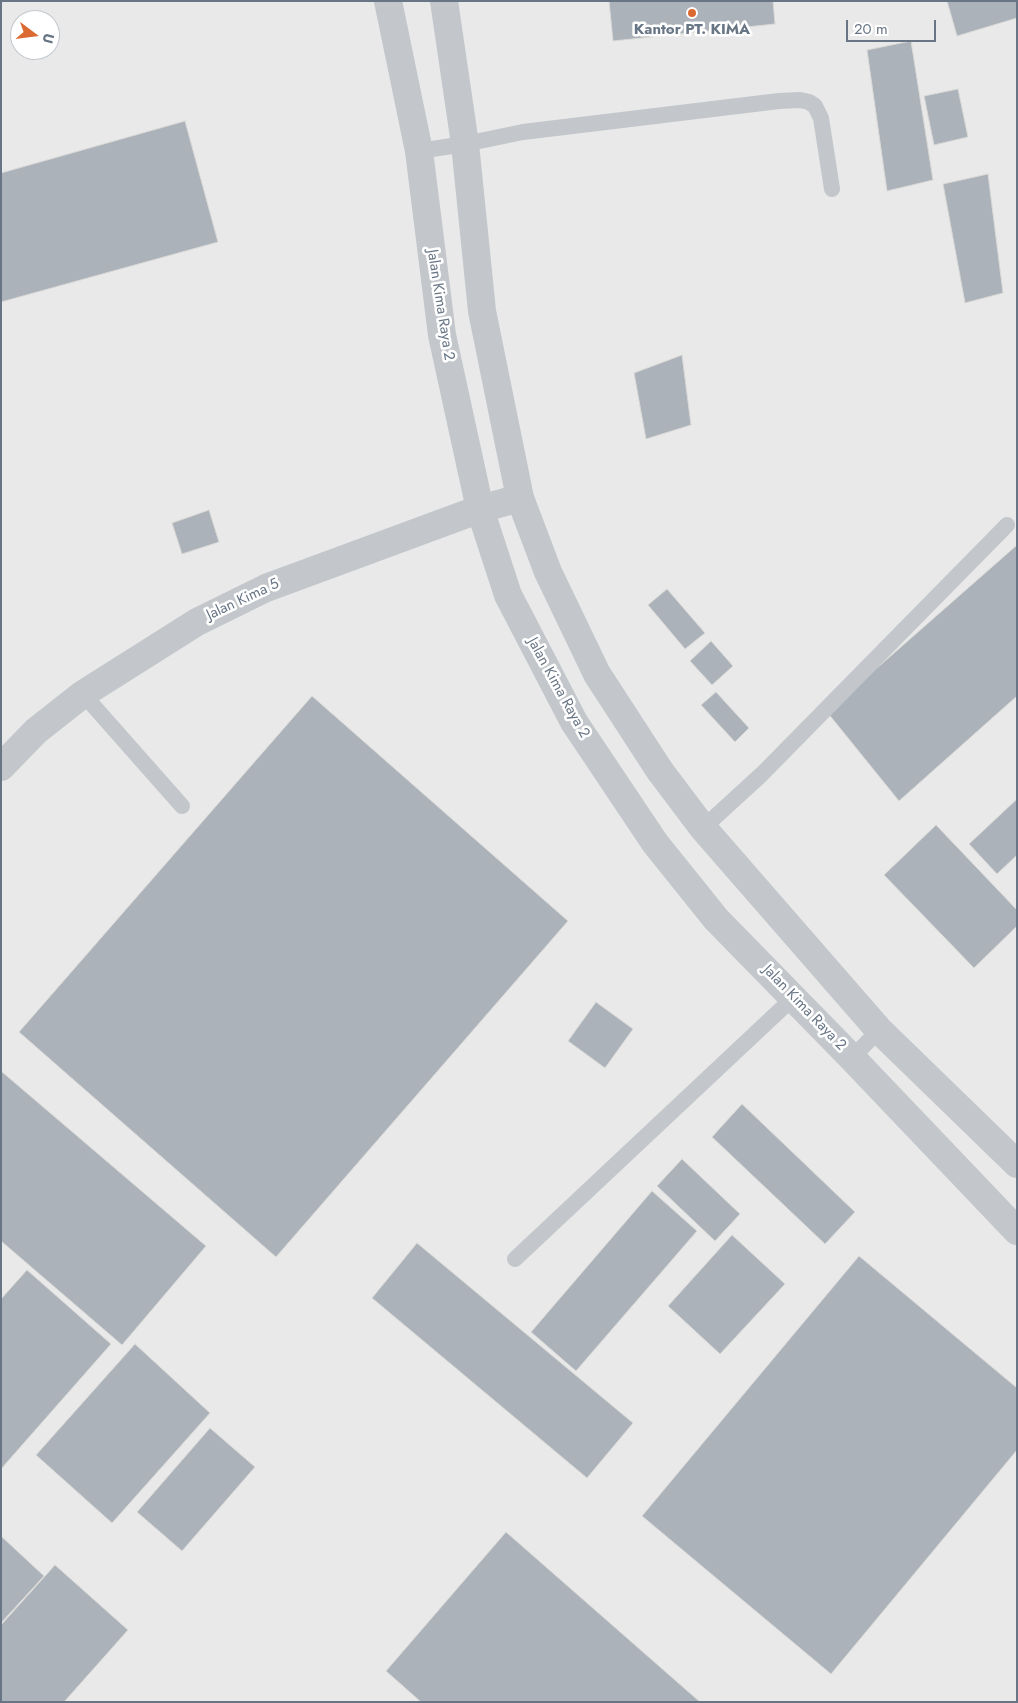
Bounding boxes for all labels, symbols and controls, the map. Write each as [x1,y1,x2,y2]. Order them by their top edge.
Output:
marker: Kantor PT. KIMA [686,7,698,19]
north arrow [10,10,60,60]
scale bar [848,10,938,42]
text: 20 m [854,18,888,40]
place label: Kantor PT. KIMA [634,21,750,39]
text: U [38,31,59,46]
street label: Jalan Kima Raya 2 [422,248,458,362]
street label: Jalan Kima 5 [204,575,282,625]
street label: Jalan Kima Raya 2 [523,635,593,741]
street label: Jalan Kima Raya 2 [759,961,849,1055]

